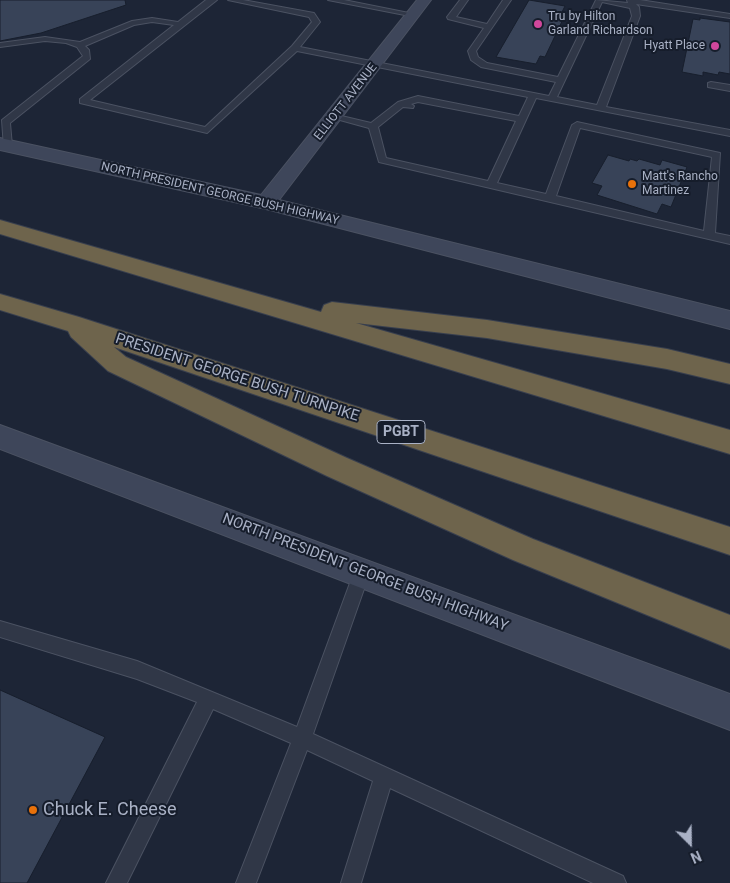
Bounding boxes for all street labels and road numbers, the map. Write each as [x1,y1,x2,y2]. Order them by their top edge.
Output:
street label: ELLIOTT AVENUE [312,61,380,143]
street label: NORTH PRESIDENT GEORGE BUSH HIGHWAY [100,160,340,228]
street label: PRESIDENT GEORGE BUSH TURNPIKE [113,330,361,426]
road number: PGBT [377,421,425,444]
street label: NORTH PRESIDENT GEORGE BUSH HIGHWAY [220,510,510,636]

